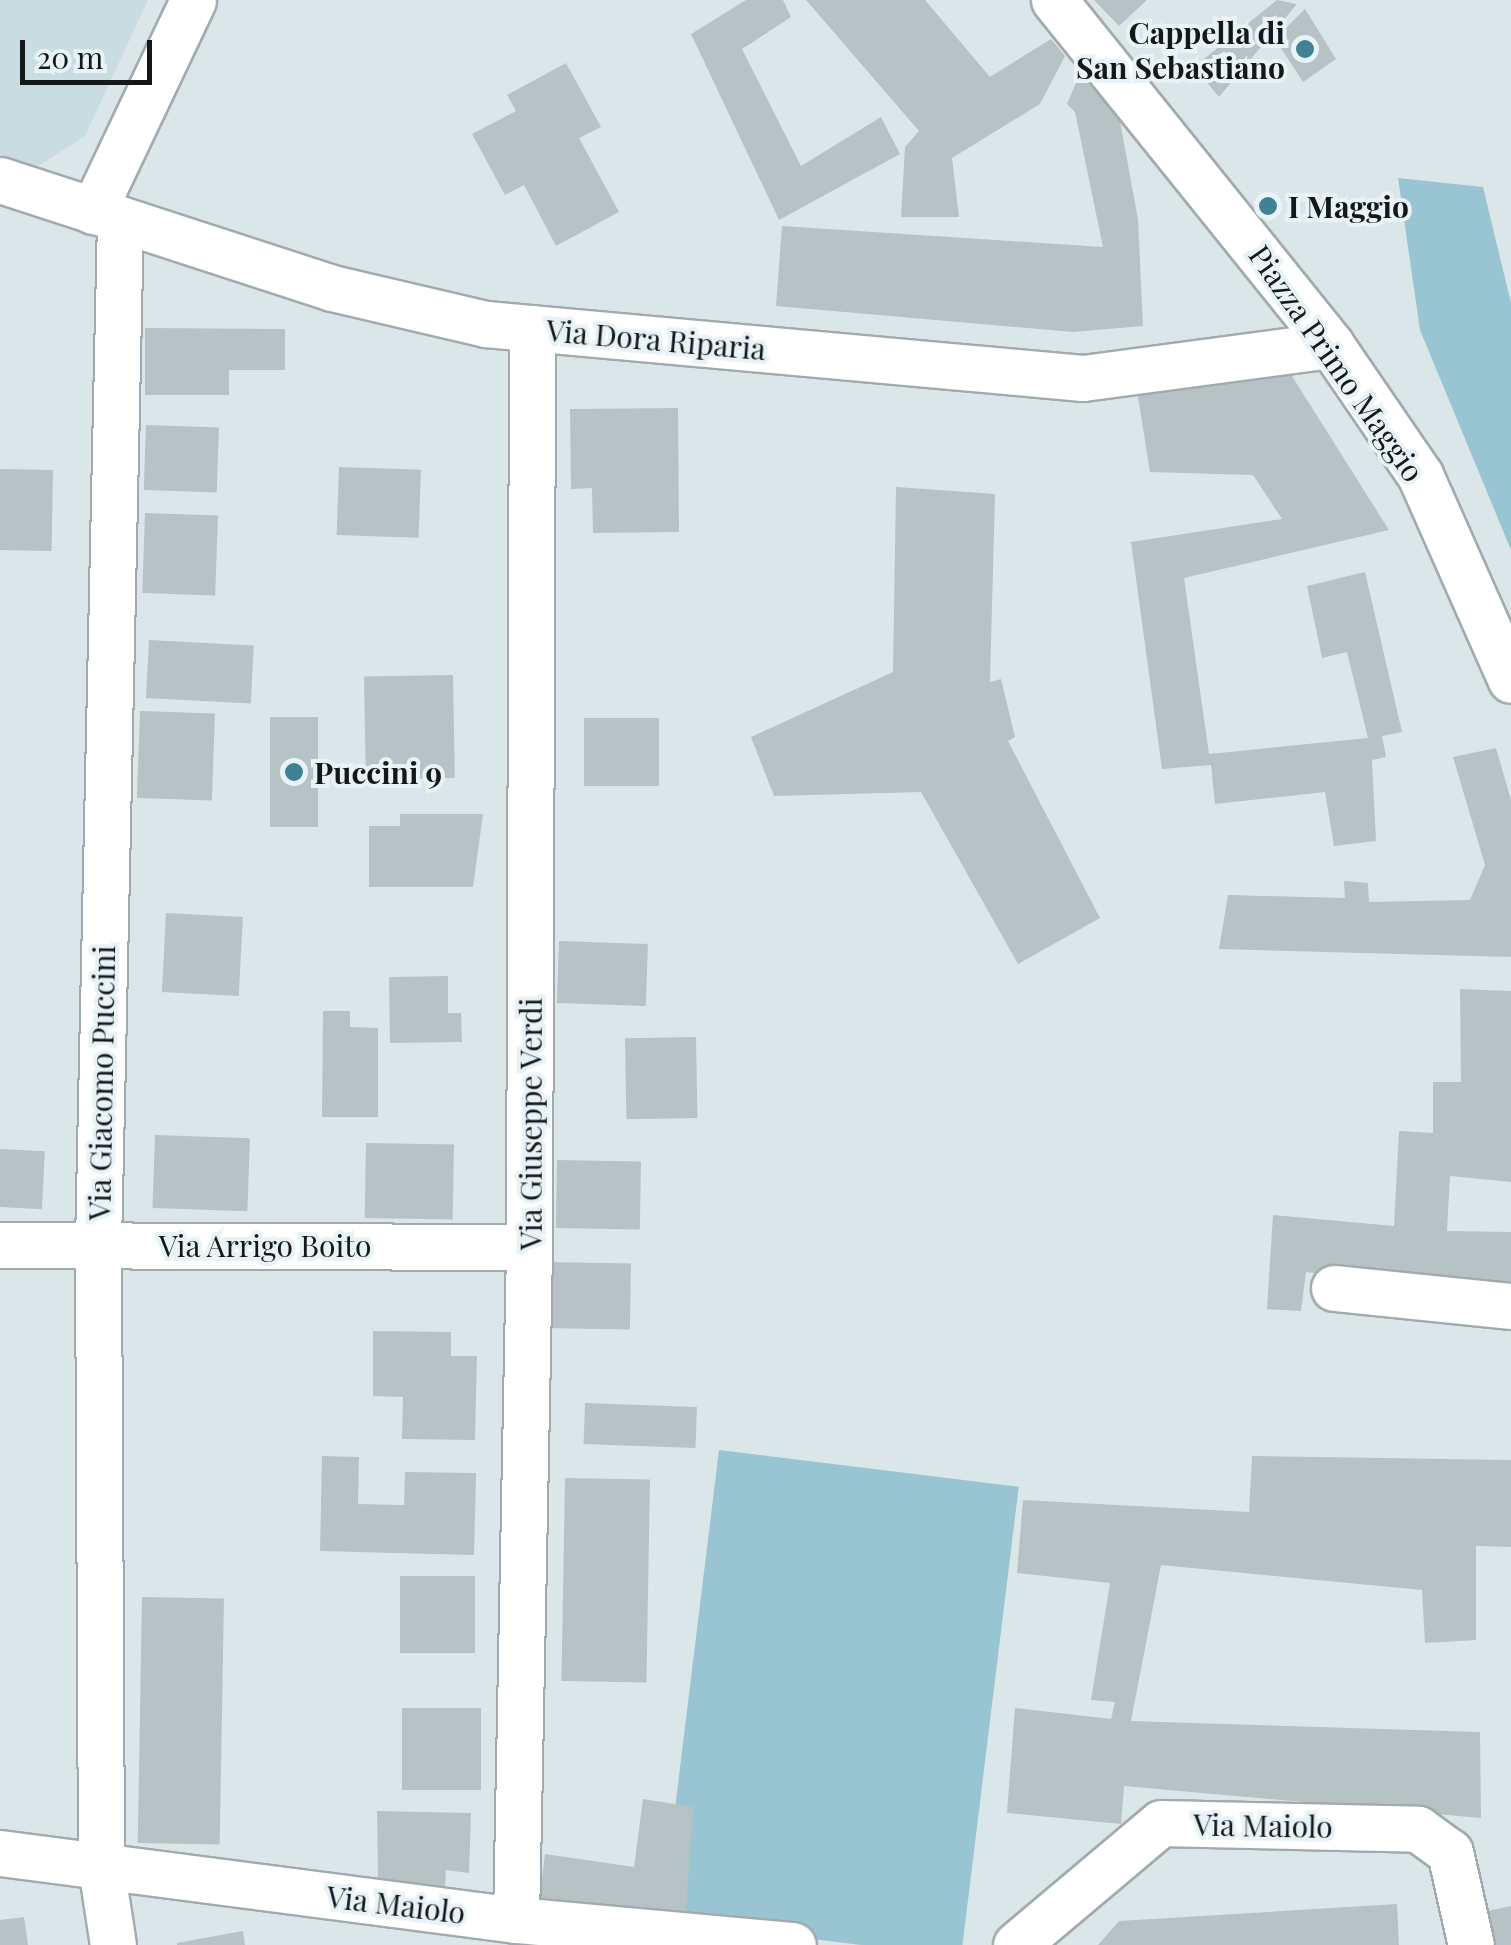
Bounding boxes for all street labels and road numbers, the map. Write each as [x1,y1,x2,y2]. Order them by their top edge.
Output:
street label: Piazza Primo Maggio [1242,238,1432,488]
street label: Via Dora Riparia [544,311,768,367]
street label: Via Giacomo Puccini [81,945,121,1221]
street label: Via Giuseppe Verdi [512,997,548,1251]
street label: Via Arrigo Boito [158,1227,372,1263]
street label: Via Maiolo [1193,1806,1333,1844]
street label: Via Maiolo [324,1878,468,1930]

